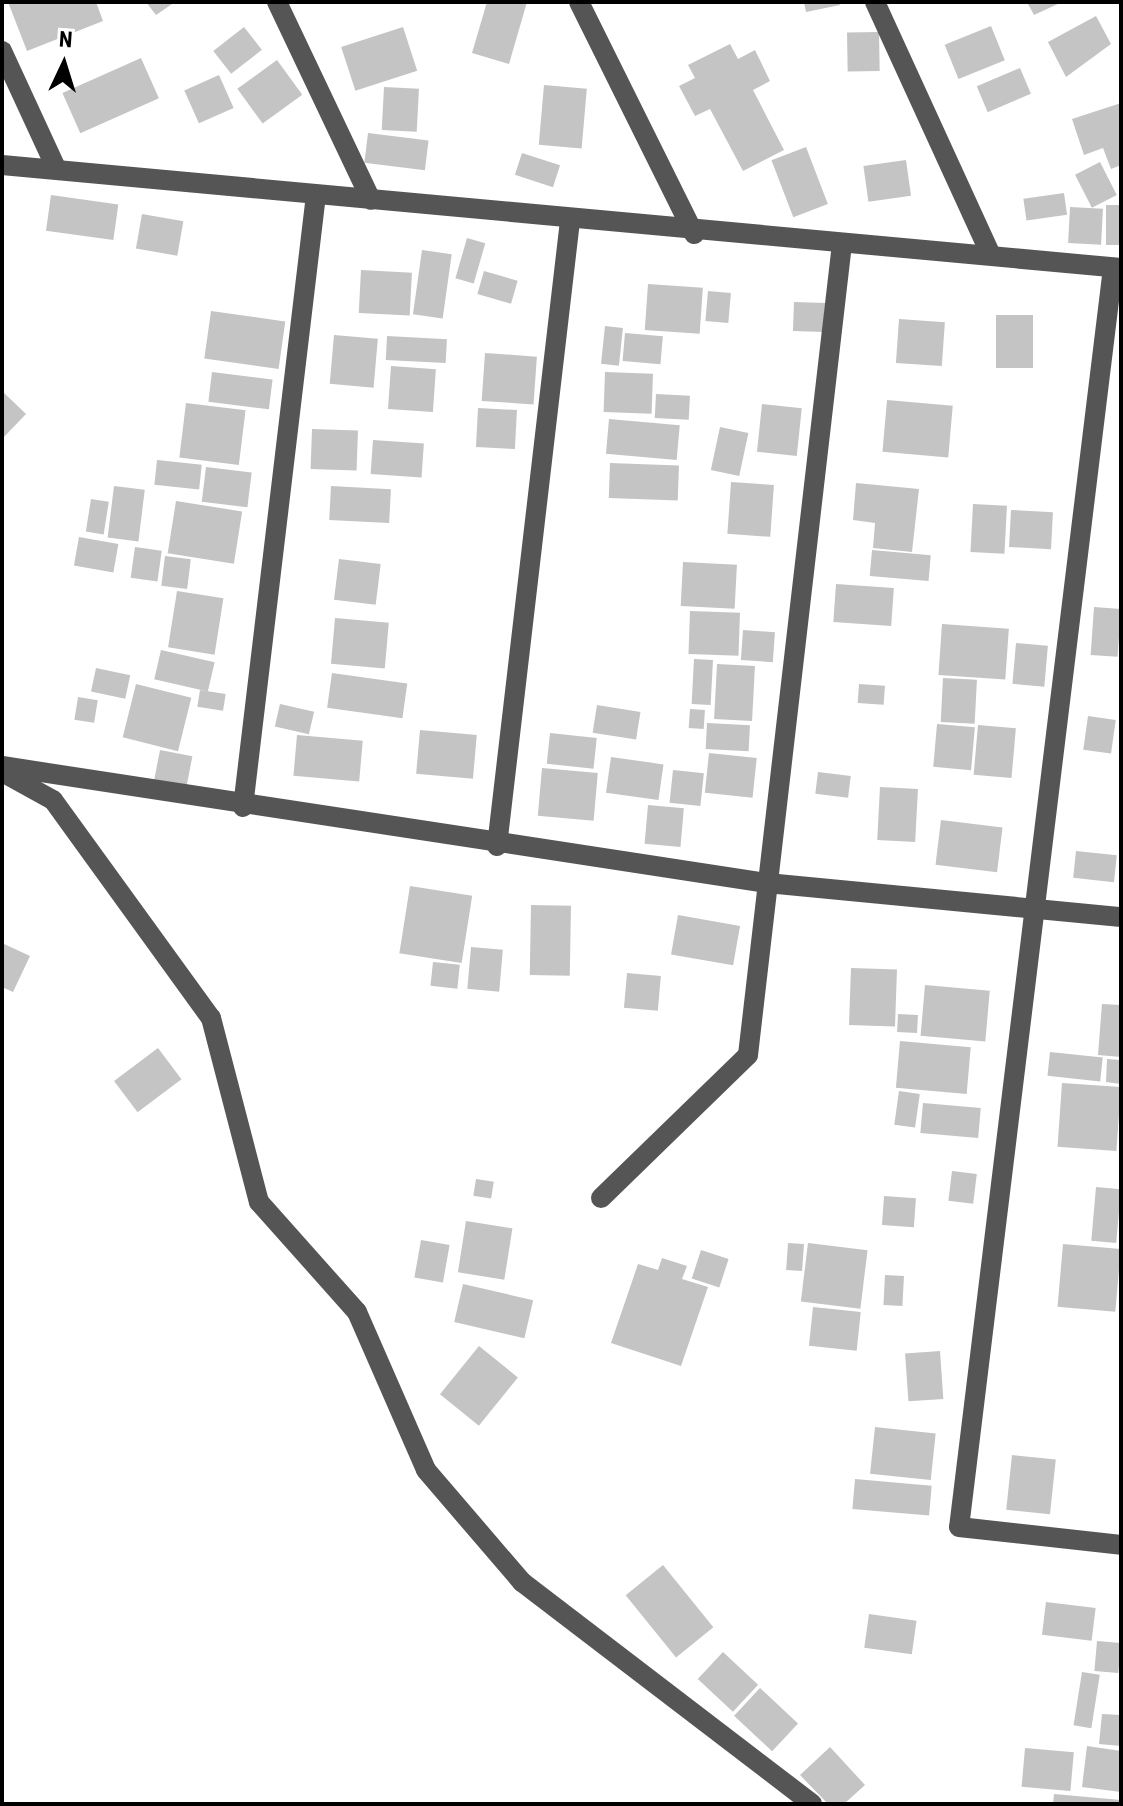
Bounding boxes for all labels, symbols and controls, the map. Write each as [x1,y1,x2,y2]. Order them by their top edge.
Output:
north arrow [24,24,104,104]
text: N [58,27,73,52]

